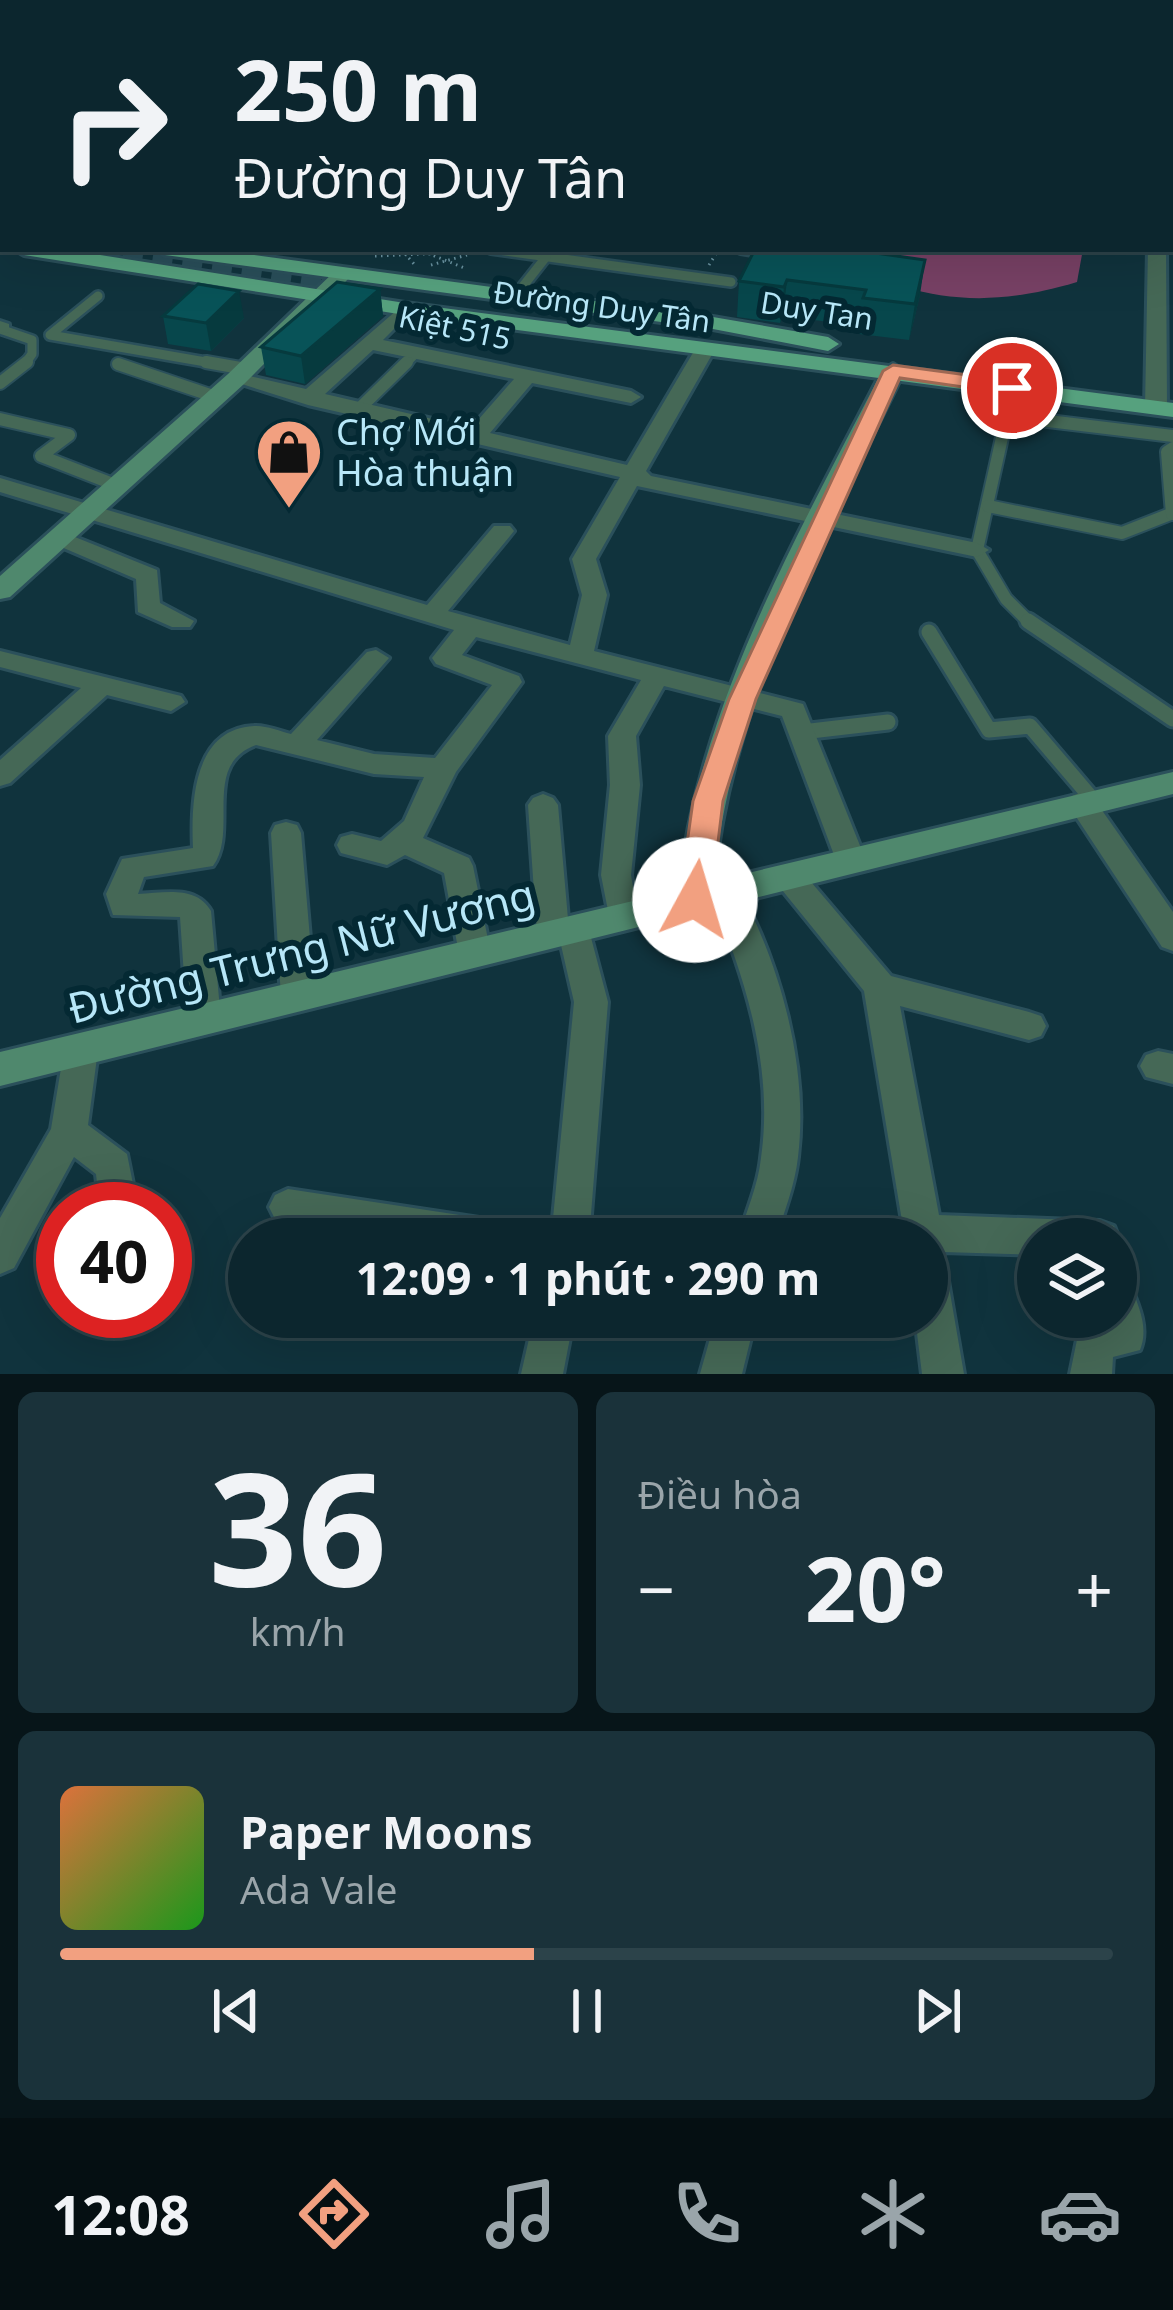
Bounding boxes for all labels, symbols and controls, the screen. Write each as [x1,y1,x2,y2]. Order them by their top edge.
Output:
text: 250 m [234,31,482,146]
icon: right [36,48,192,204]
text: Đường Duy Tân [234,140,627,214]
street label: Đường Duy Tân [491,270,713,342]
street label: Duy Tan [758,281,876,339]
street label: Kiệt 515 [395,295,515,359]
pin [961,337,1063,439]
icon: arrive [979,355,1045,421]
place label: Chợ Mới Hòa thuận [336,407,514,497]
shop icon: Chợ Mới Hòa thuận [254,417,324,511]
position arrow [632,837,758,963]
street label: Đường Trưng Nữ Vương [62,864,540,1036]
speed limit sign: 40 [36,1182,192,1338]
map controls [1017,1218,1137,1338]
button: layers [1017,1218,1137,1338]
text: 12:09 · 1 phút · 290 m [356,1247,820,1308]
text: 36 [209,1419,387,1632]
text: Điều hòa [638,1467,802,1520]
text: 20° [805,1526,946,1648]
text: − [638,1543,675,1633]
text: + [1075,1543,1113,1633]
text: km/h [250,1604,346,1657]
text: Paper Moons [240,1801,533,1862]
text: Ada Vale [240,1862,397,1915]
icon: previous [203,1978,269,2044]
icon: pause [554,1978,620,2044]
icon: next [905,1978,971,2044]
icon: directions [292,2172,376,2256]
icon: music [479,2172,563,2256]
icon: phone [665,2172,749,2256]
icon: climate [851,2172,935,2256]
icon: car [1038,2172,1122,2256]
text: 12:08 [51,2177,190,2251]

